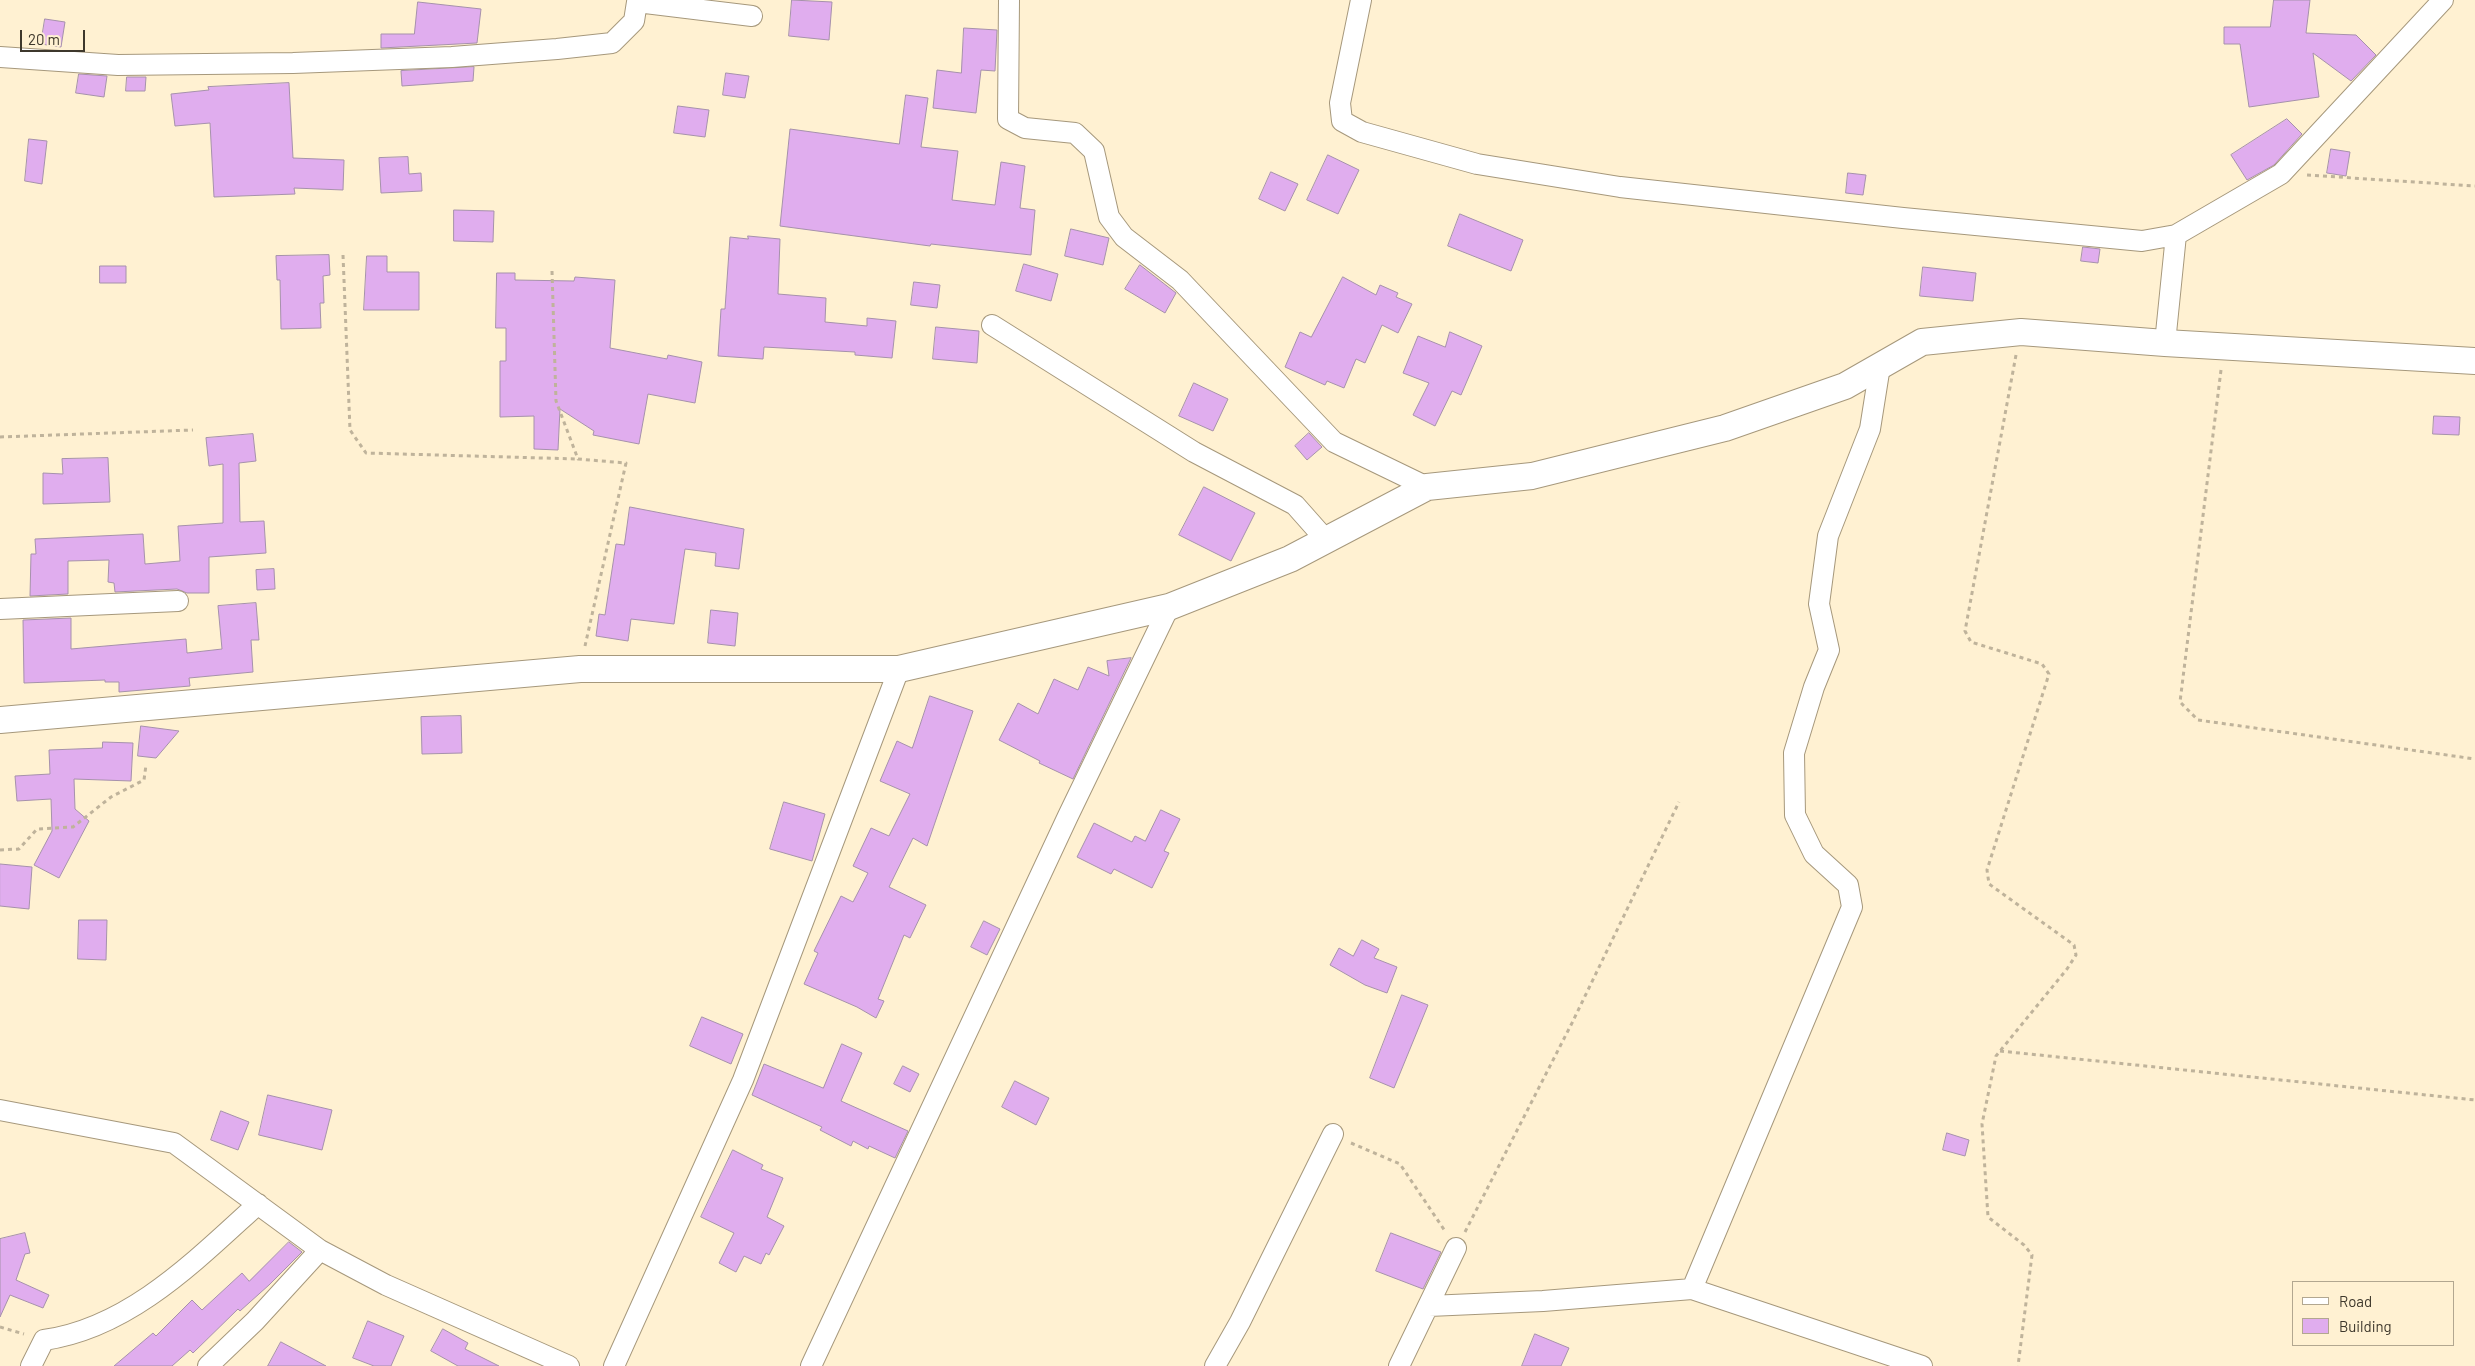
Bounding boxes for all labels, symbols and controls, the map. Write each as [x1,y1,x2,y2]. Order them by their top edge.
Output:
scale bar [22,20,88,52]
text: 20 m [28,30,60,48]
legend [2292,1281,2455,1346]
text: Road [2339,1292,2372,1310]
text: Building [2339,1317,2392,1335]

